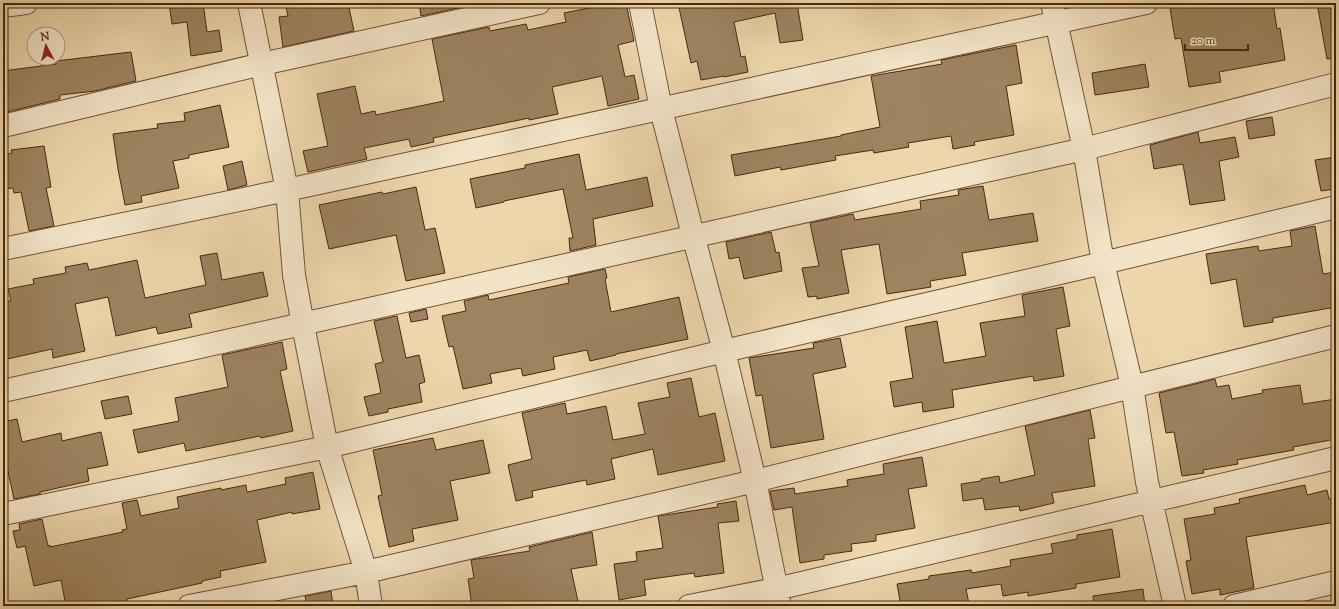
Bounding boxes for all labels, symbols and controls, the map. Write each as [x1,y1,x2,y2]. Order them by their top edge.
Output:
north arrow [26,26,66,66]
scale bar [1185,26,1248,52]
text: N [39,29,50,46]
text: 20 m [1191,32,1216,50]

